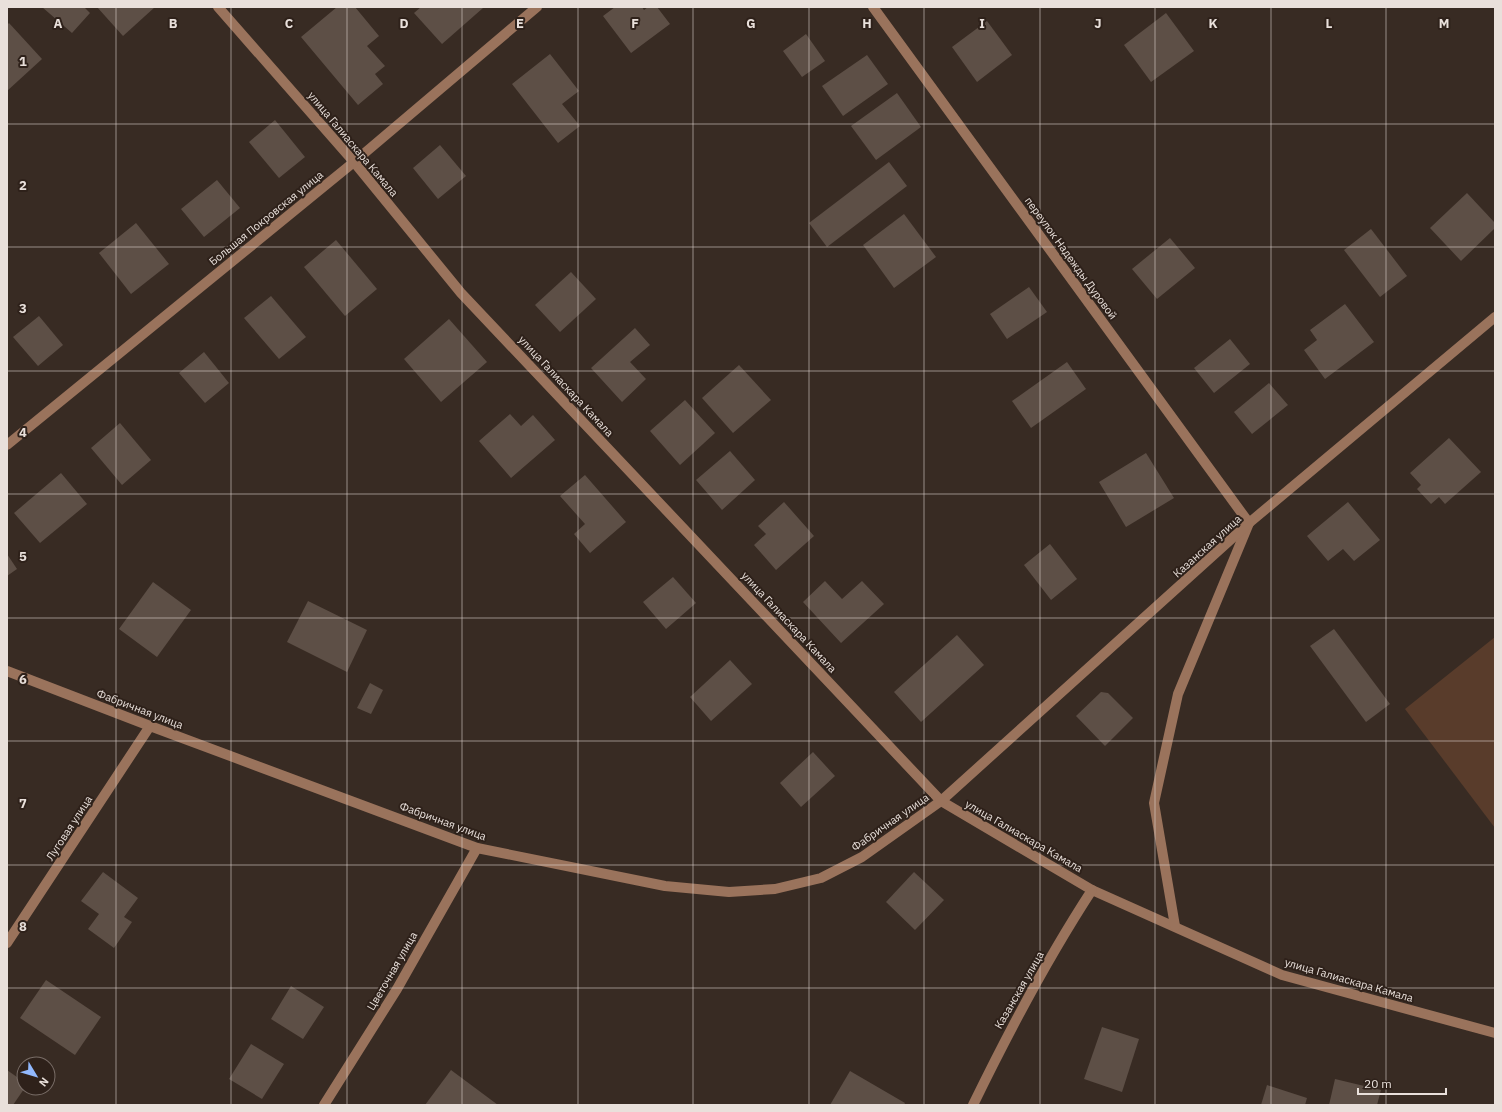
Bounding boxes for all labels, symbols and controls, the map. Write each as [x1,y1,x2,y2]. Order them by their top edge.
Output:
text: A [54,15,63,32]
text: B [169,15,178,32]
text: C [285,15,294,32]
text: D [399,15,409,32]
text: E [516,15,524,32]
text: F [631,15,639,32]
text: G [746,15,756,32]
text: H [862,15,872,32]
text: I [979,15,985,32]
text: J [1094,15,1102,32]
text: K [1208,15,1218,32]
text: L [1326,15,1333,32]
text: M [1439,15,1449,32]
text: 1 [19,53,27,70]
street label: улица Галиаскара Камала [305,88,401,200]
street label: Большая Покровская улица [206,167,326,268]
text: 2 [19,177,27,194]
street label: переулок Надежды Дуровой [1022,194,1120,322]
text: 3 [19,300,27,317]
street label: улица Галиаскара Камала [515,333,617,440]
text: 4 [19,424,27,441]
street label: Казанская улица [1170,512,1244,580]
text: 5 [19,548,27,565]
street label: улица Галиаскара Камала [738,569,840,676]
text: 6 [19,671,27,688]
street label: Фабричная улица [95,686,185,732]
street label: Фабричная улица [849,790,932,854]
street label: Луговая улица [43,793,95,863]
text: 7 [19,795,27,812]
street label: улица Галиаскара Камала [963,797,1085,875]
street label: Фабричная улица [398,799,488,843]
text: 8 [19,918,27,935]
street label: Цветочная улица [364,929,420,1013]
street label: Казанская улица [991,949,1047,1031]
street label: улица Галиаскара Камала [1283,955,1415,1005]
north arrow [16,1056,56,1096]
scale bar [1358,1070,1446,1096]
text: N [36,1075,52,1090]
text: 20 m [1364,1076,1392,1091]

